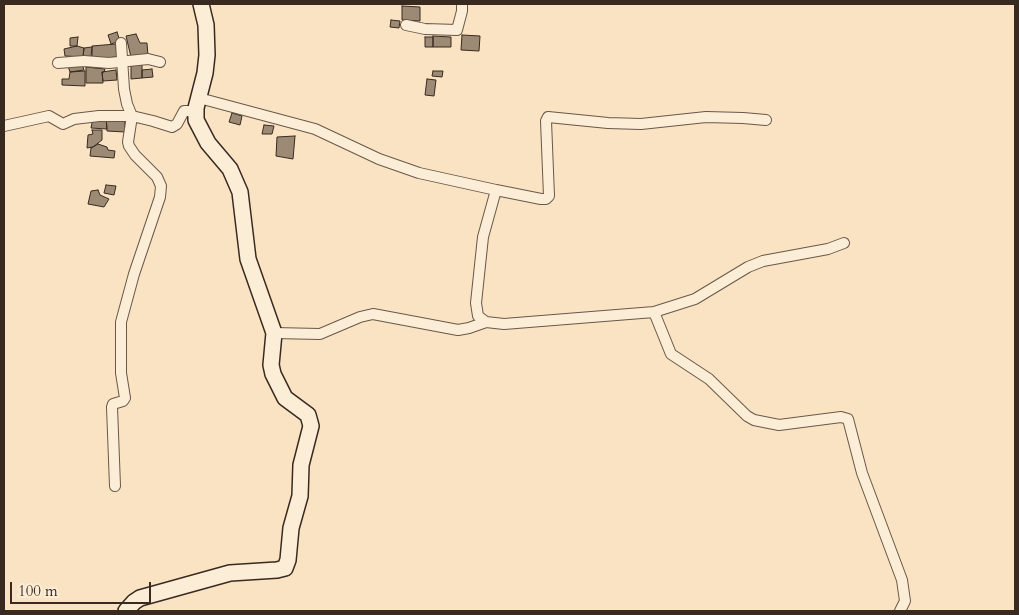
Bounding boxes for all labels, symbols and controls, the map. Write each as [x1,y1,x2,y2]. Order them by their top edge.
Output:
scale bar [12,572,154,604]
text: 100 m [18,581,58,601]

